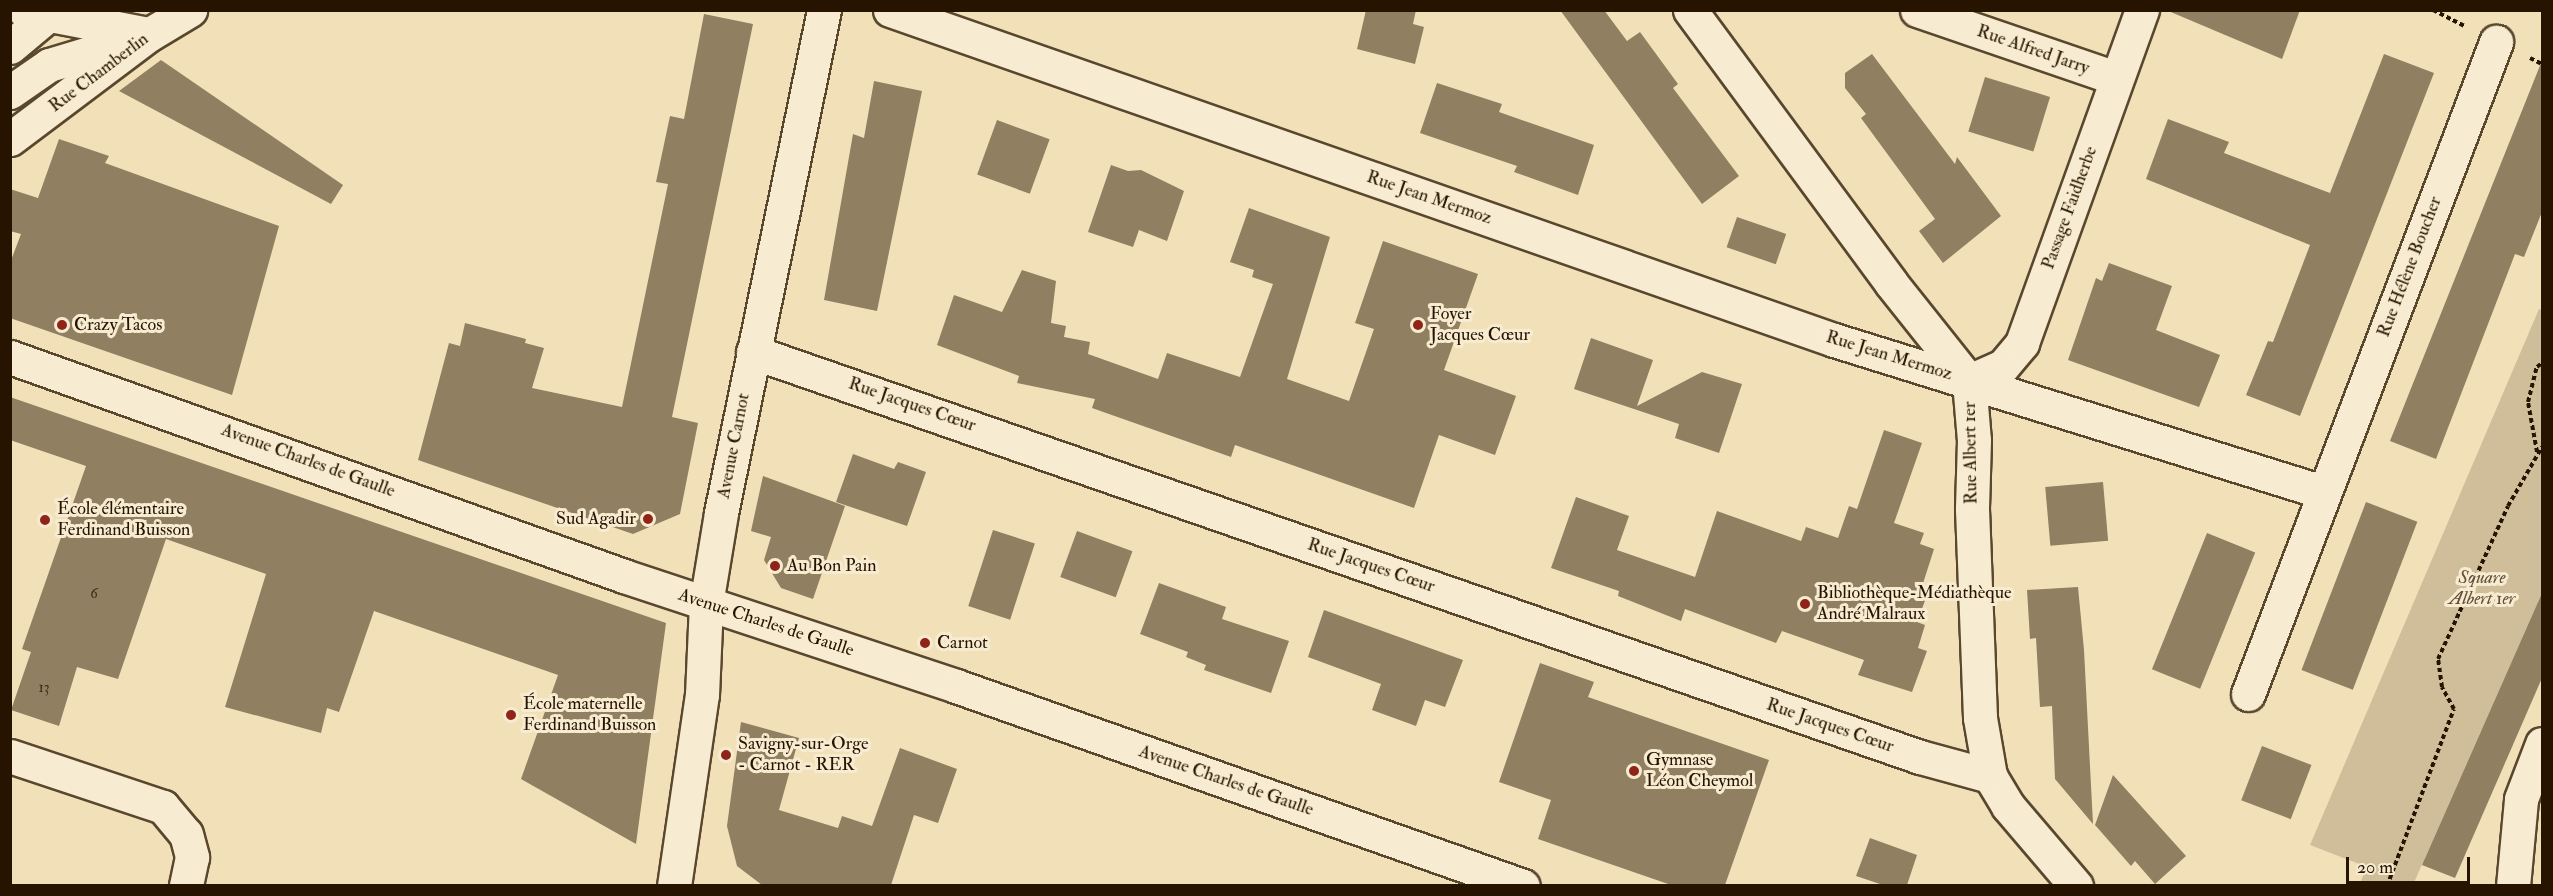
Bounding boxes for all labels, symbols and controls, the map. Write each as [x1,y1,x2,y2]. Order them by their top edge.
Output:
street label: Rue Alfred Jarry [1974,21,2092,79]
street label: Rue Chamberlin [45,29,153,117]
street label: Passage Faidherbe [2038,144,2102,272]
street label: Rue Jean Mermoz [1364,166,1494,230]
street label: Rue Hélène Boucher [2373,194,2447,340]
place label: Foyer Jacques Cœur [1430,304,1530,346]
place label: Crazy Tacos [74,314,162,336]
marker: Crazy Tacos [55,318,69,332]
marker: Foyer Jacques Cœur [1411,318,1425,332]
street label: Rue Jean Mermoz [1823,327,1955,385]
street label: Rue Jacques Cœur [845,373,979,437]
street label: Avenue Carnot [713,392,755,500]
street label: Rue Albert 1er [1959,402,1983,504]
street label: Avenue Charles de Gaulle [218,420,398,502]
place label: École élémentaire Ferdinand Buisson [57,499,190,542]
place label: Sud Agadir [556,508,636,530]
marker: Sud Agadir [641,512,655,526]
marker: École élémentaire Ferdinand Buisson [38,513,52,527]
street label: Rue Jacques Cœur [1304,534,1438,598]
place label: Au Bon Pain [787,555,877,577]
marker: Au Bon Pain [768,559,782,573]
park label: Square Albert 1er [2449,568,2515,610]
place label: Bibliothèque-Médiathèque André Malraux [1817,583,2011,626]
street label: Avenue Charles de Gaulle [676,584,856,662]
house number: 6 [90,585,98,603]
marker: Bibliothèque-Médiathèque André Malraux [1798,597,1812,611]
place label: Carnot [937,632,988,654]
marker: Carnot [918,636,932,650]
house number: 13 [38,679,50,697]
place label: École maternelle Ferdinand Buisson [523,694,656,736]
street label: Rue Jacques Cœur [1763,694,1897,758]
marker: École maternelle Ferdinand Buisson [504,708,518,722]
place label: Savigny-sur-Orge - Carnot - RER [738,734,869,777]
street label: Avenue Charles de Gaulle [1136,741,1316,821]
marker: Savigny-sur-Orge - Carnot - RER [719,748,733,762]
place label: Gymnase Léon Cheymol [1646,750,1753,792]
marker: Gymnase Léon Cheymol [1627,764,1641,778]
scale bar [2349,845,2474,883]
text: 20 m [2357,856,2393,879]

